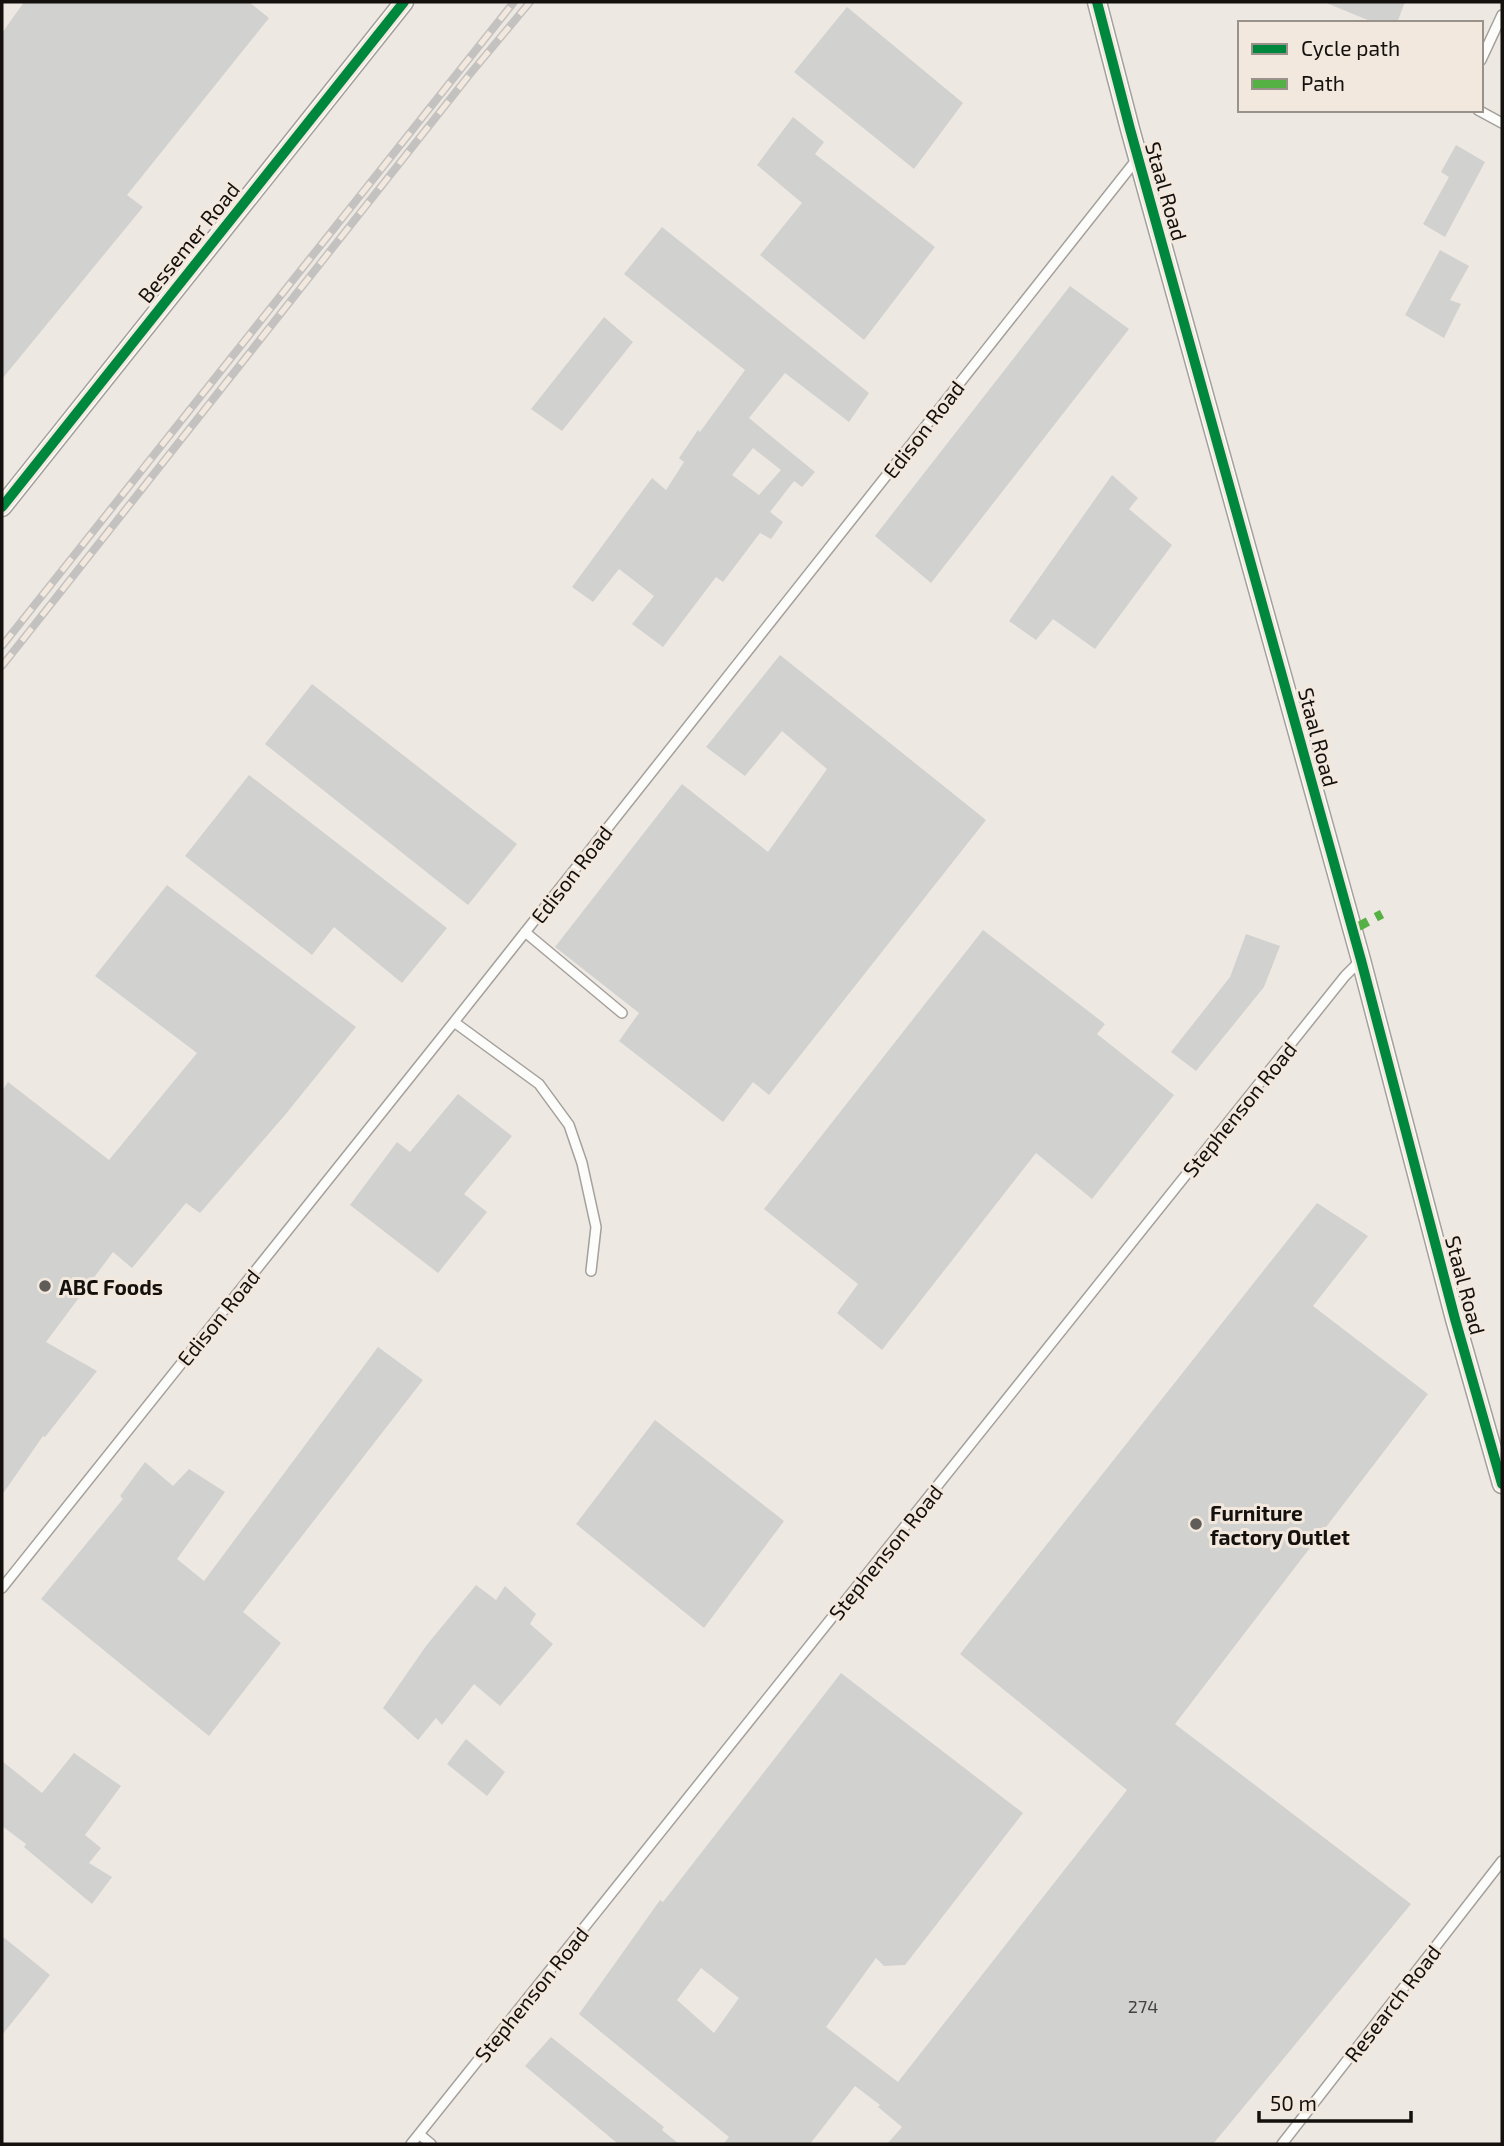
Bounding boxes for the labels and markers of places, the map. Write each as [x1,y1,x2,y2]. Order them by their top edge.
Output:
place label: ABC Foods [59,1274,163,1299]
marker: ABC Foods [37,1278,53,1294]
place label: Furniture factory Outlet [1210,1500,1350,1550]
marker: Furniture factory Outlet [1188,1516,1204,1532]

